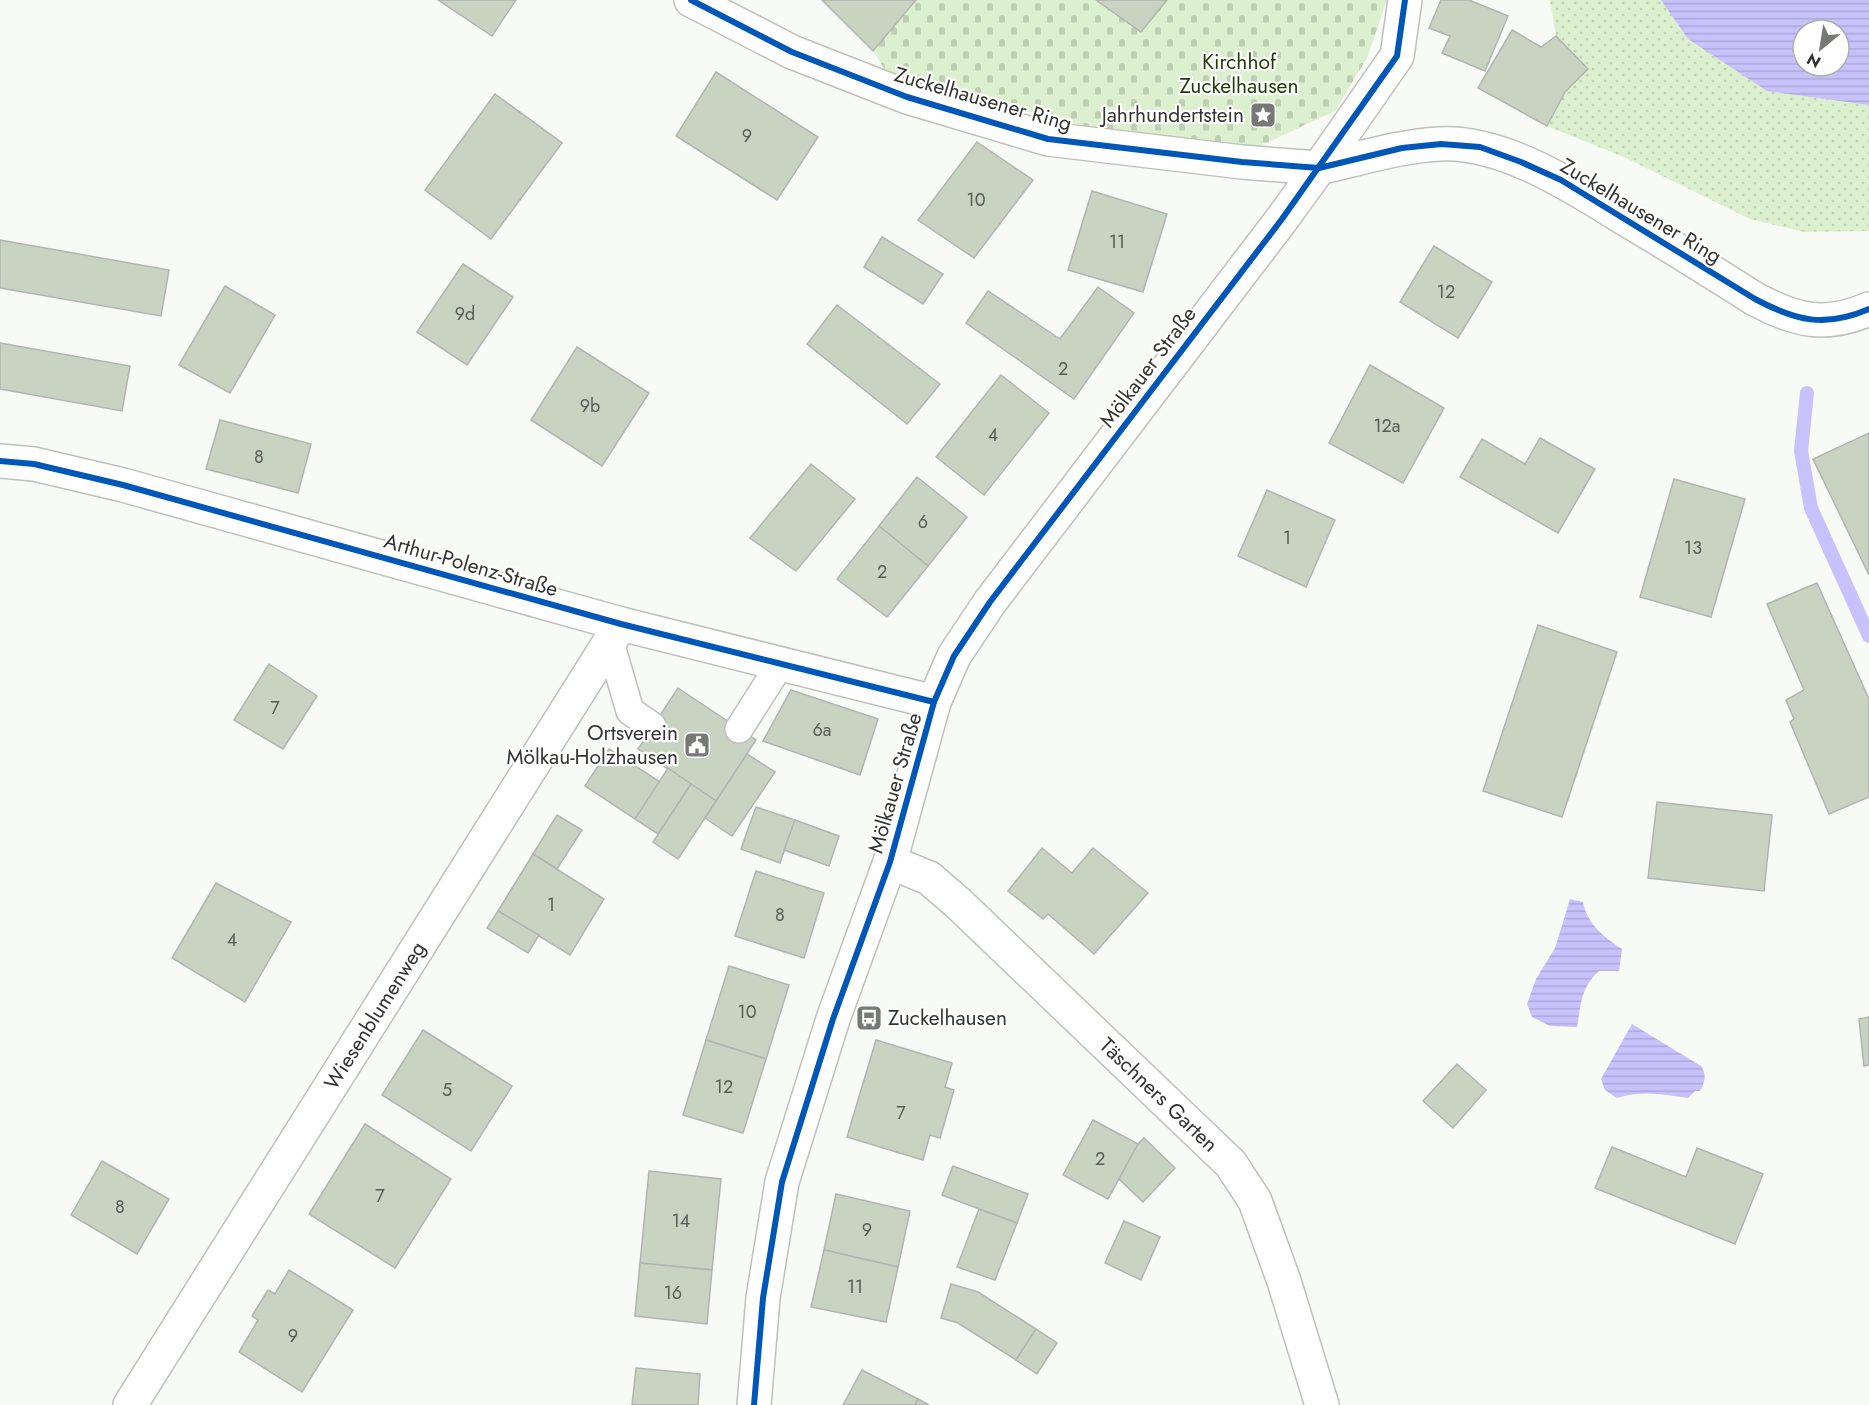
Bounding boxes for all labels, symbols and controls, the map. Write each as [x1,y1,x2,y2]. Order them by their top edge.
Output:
north arrow [1791,18,1851,78]
park label: Kirchhof Zuckelhausen [1180,47,1298,101]
text: N [1802,47,1825,74]
street label: Zuckelhausener Ring [891,59,1075,139]
place label: Jahrhundertstein [1099,100,1244,130]
place icon: Jahrhundertstein [1248,100,1278,130]
house number: 9 [742,123,752,149]
street label: Zuckelhausener Ring [1555,151,1727,271]
house number: 10 [967,187,986,213]
house number: 11 [1109,229,1125,255]
house number: 12 [1437,279,1455,305]
street label: Mölkauer Straße [1093,300,1204,434]
house number: 9d [455,301,475,327]
house number: 2 [1058,356,1068,382]
house number: 9b [580,393,600,419]
house number: 12a [1374,413,1401,439]
house number: 4 [988,422,998,448]
house number: 8 [254,444,264,470]
house number: 6 [918,509,928,535]
house number: 1 [1283,525,1291,551]
street label: Arthur-Polenz-Straße [381,526,562,604]
house number: 13 [1684,535,1702,561]
house number: 2 [877,559,887,585]
house number: 7 [270,695,280,721]
street label: Mölkauer Straße [861,709,929,857]
house number: 6a [812,717,832,743]
place label: Ortsverein Mölkau-Holzhausen [506,718,678,772]
public building icon: Ortsverein Mölkau-Holzhausen [682,730,712,760]
house number: 1 [547,892,555,918]
house number: 8 [775,902,785,928]
house number: 4 [227,927,237,953]
street label: Wiesenblumenweg [317,936,433,1096]
house number: 10 [738,999,757,1025]
bus stop icon: Zuckelhausen [854,1003,884,1033]
place label: Zuckelhausen [888,1003,1007,1033]
street label: Täschners Garten [1093,1031,1225,1159]
house number: 12 [715,1074,733,1100]
house number: 5 [442,1077,452,1103]
house number: 7 [896,1100,906,1126]
house number: 2 [1095,1146,1105,1172]
house number: 7 [375,1183,385,1209]
house number: 8 [115,1194,125,1220]
house number: 14 [672,1208,690,1234]
house number: 9 [862,1217,872,1243]
house number: 11 [847,1274,863,1300]
house number: 16 [664,1280,682,1306]
house number: 9 [288,1323,298,1349]

